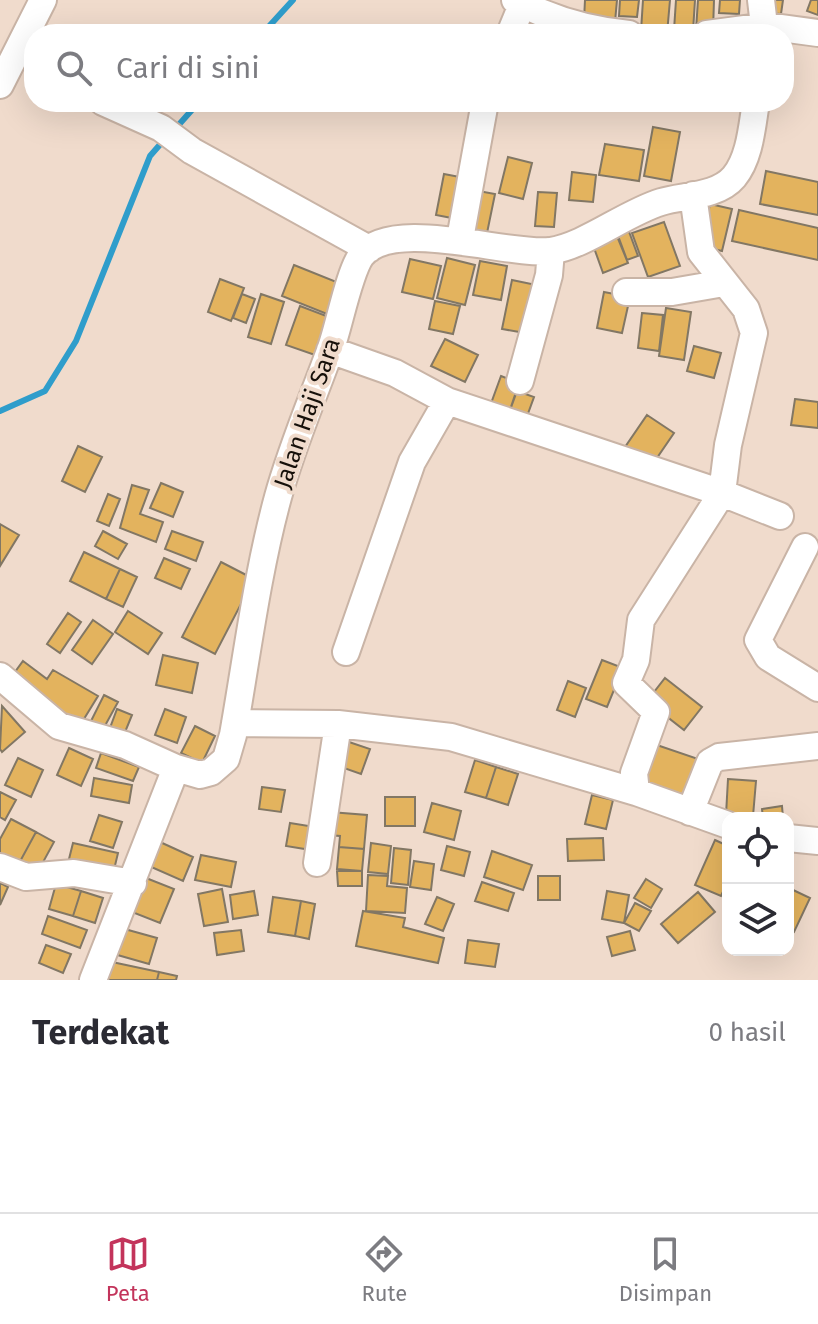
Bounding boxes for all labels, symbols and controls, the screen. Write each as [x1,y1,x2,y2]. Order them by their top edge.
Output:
search box [24,24,794,112]
icon: search [52,46,96,90]
text: Cari di sini [116,50,260,86]
street label: Jalan Haji Sara [268,334,346,492]
map controls [722,812,794,956]
button: locate [722,812,794,884]
button: layers [722,884,794,956]
text: Terdekat [32,1012,169,1053]
text: 0 hasil [708,1017,786,1048]
tab: Peta [106,1232,150,1307]
tab: Rute [361,1232,407,1307]
tab: Disimpan [619,1232,712,1307]

